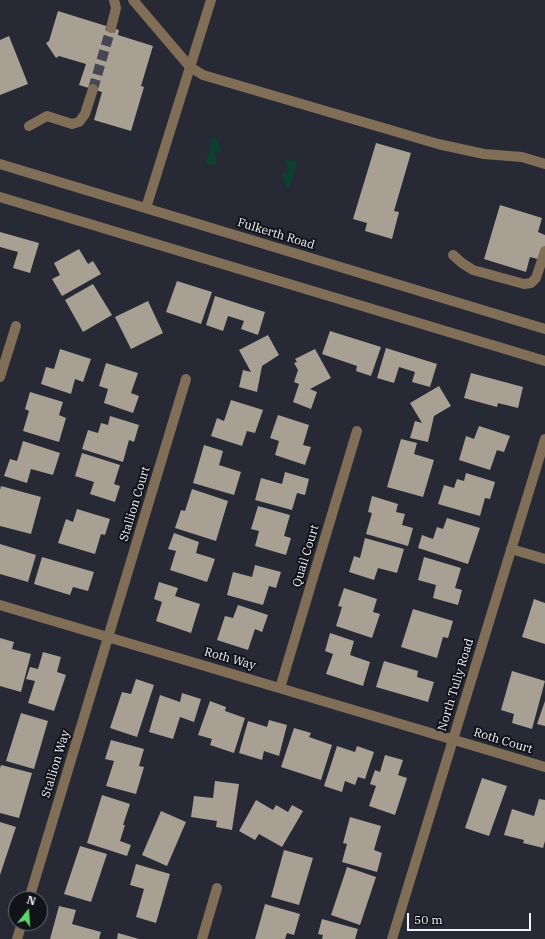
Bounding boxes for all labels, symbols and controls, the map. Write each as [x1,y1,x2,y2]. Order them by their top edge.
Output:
street label: Fulkerth Road [236,215,316,253]
street label: Stallion Court [117,465,153,543]
street label: Quail Court [290,523,322,589]
street label: North Tully Road [435,637,477,733]
street label: Roth Way [203,645,257,673]
street label: Roth Court [472,725,534,757]
street label: Stallion Way [39,729,73,799]
north arrow [8,891,48,931]
text: N [25,893,37,908]
scale bar [409,905,533,931]
text: 50 m [414,912,443,927]

